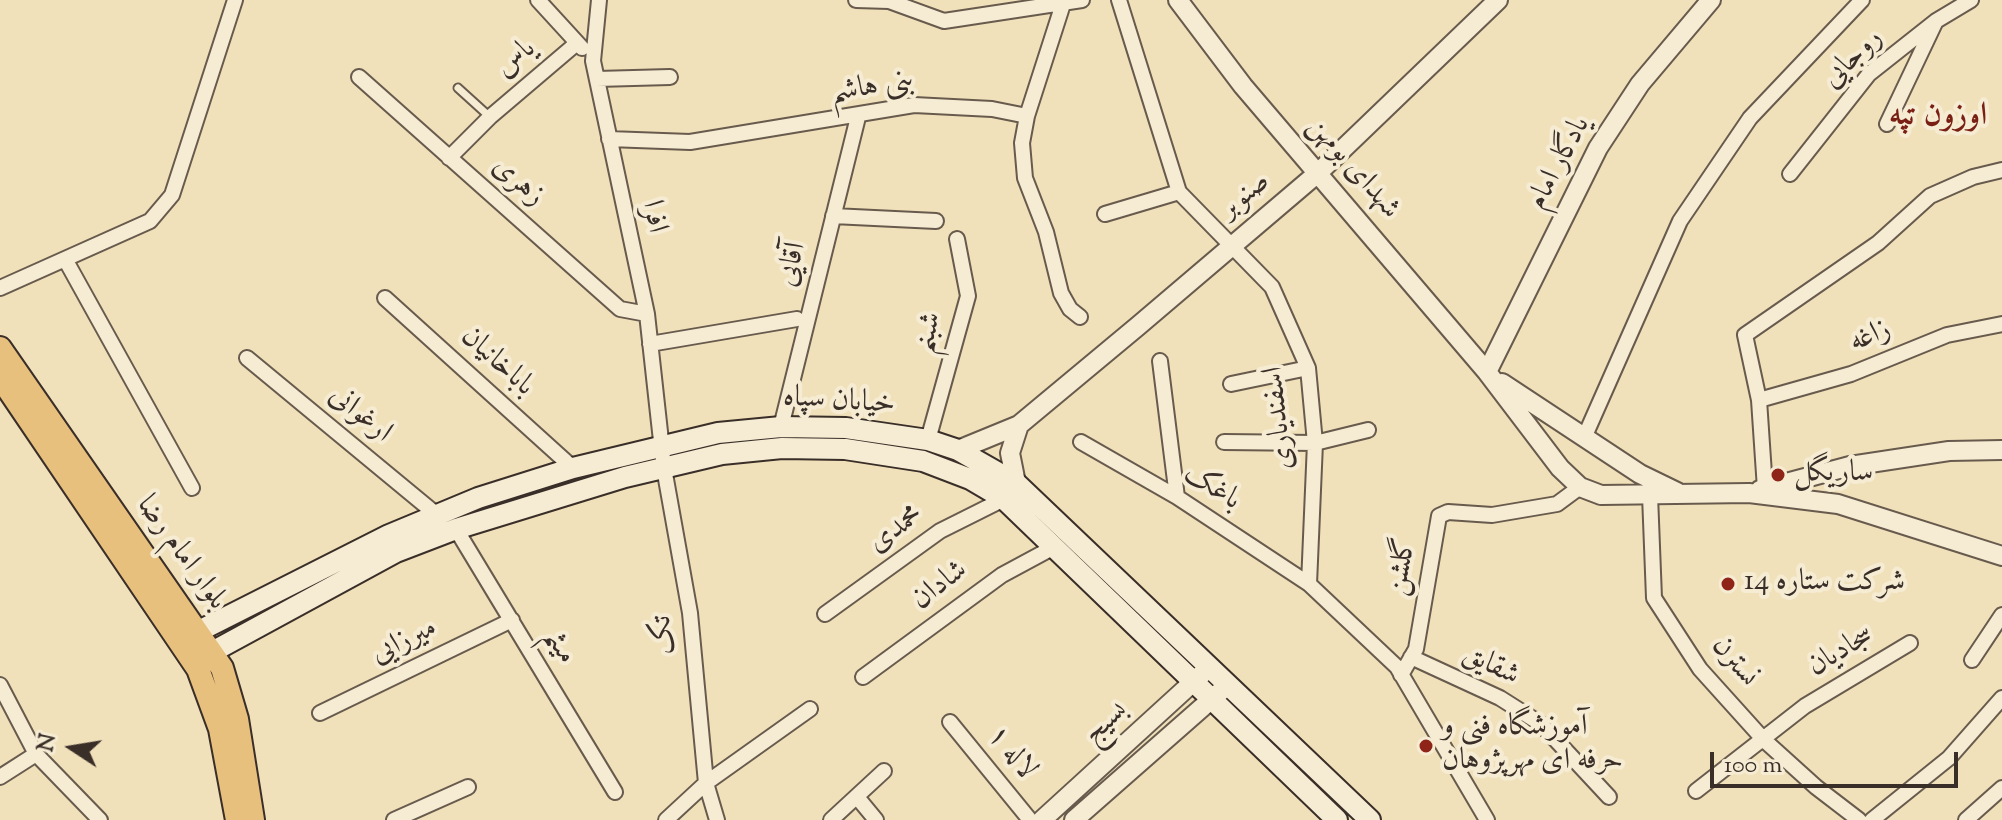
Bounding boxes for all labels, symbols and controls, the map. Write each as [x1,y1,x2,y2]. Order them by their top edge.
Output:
street label: روجایی [1816,22,1892,98]
street label: یاس [489,33,545,87]
street label: بنی هاشم [829,65,917,113]
district label: اوزون تپه [1889,100,1987,138]
street label: شهدای بومهن [1298,110,1406,228]
street label: یادگار امام [1522,111,1600,217]
street label: زهری [483,150,551,216]
street label: صنوبر [1213,165,1279,229]
street label: افرا [631,198,673,236]
street label: آقایی [771,239,817,291]
street label: شبنم [907,308,953,358]
street label: زاغه [1845,314,1897,362]
street label: باباخانیان [451,320,541,406]
street label: اسفندیاری [1258,365,1304,471]
street label: ارغوانی [320,379,398,453]
street label: خیابان سپاه [782,381,896,425]
place label: ساریگل [1794,457,1873,493]
street label: باغک [1176,458,1246,520]
marker: ساریگل [1769,466,1787,484]
street label: بلوار امام رضا [126,490,234,618]
street label: محمدی [863,499,931,563]
street label: گلشن [1381,535,1427,599]
street label: شادان [906,554,976,620]
place label: شرکت ستاره 14 [1744,566,1905,602]
marker: شرکت ستاره 14 [1719,575,1737,593]
street label: میرزایی [366,612,444,674]
street label: تک [646,613,686,657]
street label: سجادیان [1802,619,1882,687]
street label: میثم [533,622,583,672]
street label: نسترن [1702,630,1764,696]
street label: شقایق [1456,638,1524,696]
street label: بسیج [1077,695,1137,753]
north arrow [32,708,112,788]
place label: آموزشگاه فنی و حرفه ای مهرپژوهان [1442,711,1623,782]
street label: لاله ۱ [977,720,1043,788]
text: N [31,731,66,755]
scale bar [1714,736,1962,786]
marker: آموزشگاه فنی و حرفه ای مهرپژوهان [1417,737,1435,755]
text: 100 m [1724,749,1782,783]

